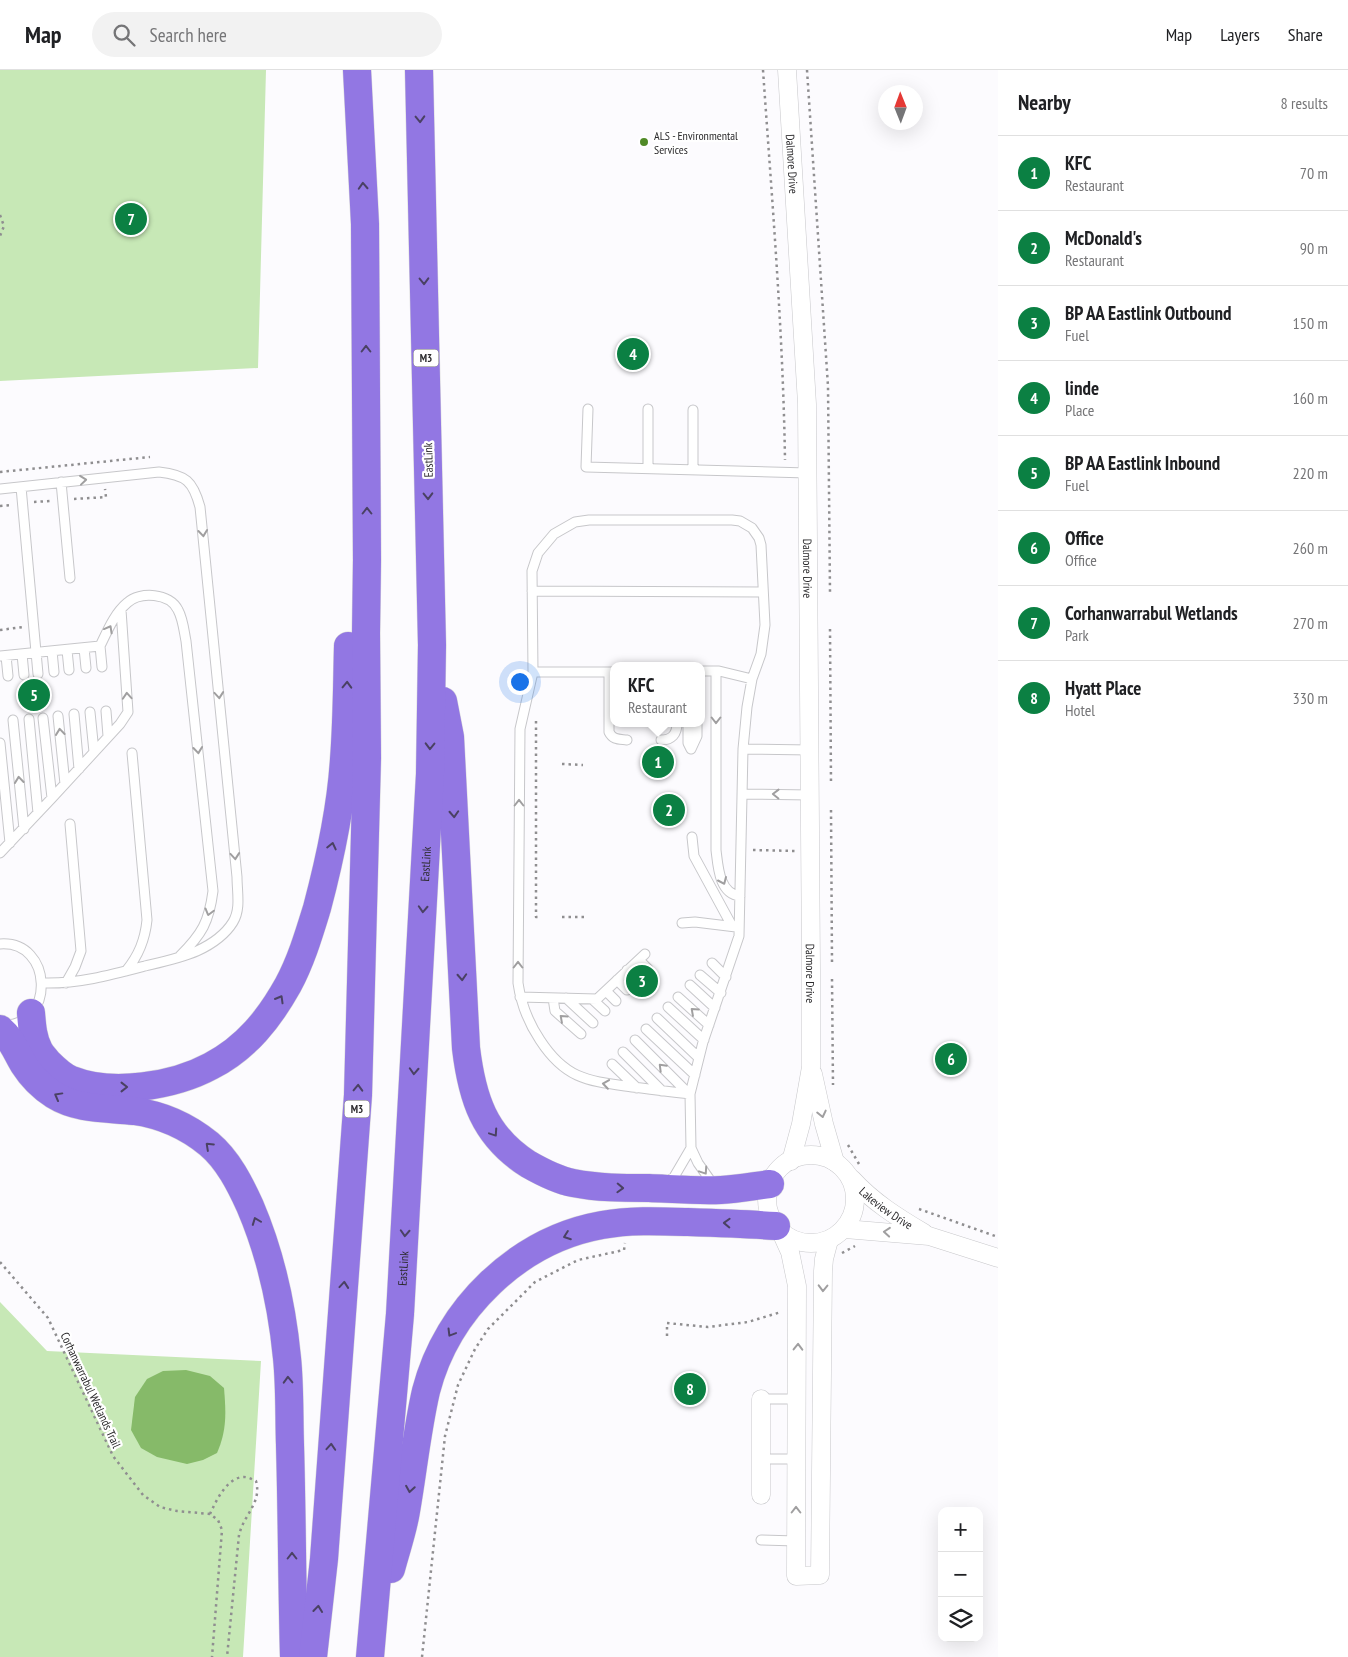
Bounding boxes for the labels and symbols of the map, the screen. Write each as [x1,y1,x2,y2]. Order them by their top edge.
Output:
north arrow [878,85,923,130]
one-way arrow [415,115,425,123]
place label: ALS - Environmental Services [654,128,738,157]
street label: Dalmore Drive [783,134,802,194]
marker: ALS - Environmental Services [638,136,650,148]
one-way arrow [358,182,369,190]
pin: 7 [115,200,147,238]
one-way arrow [419,277,430,285]
pin: 4 [617,335,649,373]
one-way arrow [361,345,371,352]
road number: M3 [414,350,438,366]
street label: EastLink [420,442,436,478]
one-way arrow [80,475,88,486]
one-way arrow [423,492,433,500]
one-way arrow [362,507,372,515]
one-way arrow [197,529,208,537]
street label: Dalmore Drive [800,539,816,598]
one-way arrow [103,625,113,634]
your location [507,669,533,695]
pin: 5 [18,676,50,714]
one-way arrow [342,680,352,688]
one-way arrow [213,691,224,699]
one-way arrow [122,692,133,700]
one-way arrow [711,716,721,724]
one-way arrow [55,728,66,736]
one-way arrow [425,743,435,751]
pin: 1 [642,743,674,781]
one-way arrow [192,747,203,755]
one-way arrow [14,776,25,784]
one-way arrow [772,789,780,800]
pin: 2 [653,791,685,829]
one-way arrow [514,798,524,806]
one-way arrow [448,811,459,819]
one-way arrow [326,842,337,851]
street label: EastLink [417,846,433,882]
one-way arrow [229,853,240,861]
one-way arrow [717,876,727,885]
one-way arrow [417,905,428,913]
one-way arrow [204,907,215,916]
street label: Dalmore Drive [803,944,819,1003]
one-way arrow [513,961,523,968]
pin: 3 [626,962,658,1000]
one-way arrow [457,973,468,981]
one-way arrow [273,996,283,1005]
one-way arrow [690,1008,699,1017]
one-way arrow [560,1015,569,1024]
pin: 6 [935,1040,967,1078]
one-way arrow [659,1064,668,1073]
one-way arrow [408,1067,419,1075]
one-way arrow [602,1079,610,1090]
one-way arrow [120,1082,128,1092]
one-way arrow [353,1083,363,1091]
one-way arrow [55,1093,64,1103]
road number: M3 [344,1100,370,1118]
one-way arrow [816,1110,826,1119]
one-way arrow [488,1128,497,1137]
one-way arrow [206,1143,215,1152]
one-way arrow [698,1165,707,1174]
one-way arrow [616,1182,624,1193]
street label: Lakeview Drive [857,1183,916,1232]
one-way arrow [252,1217,262,1226]
one-way arrow [723,1218,731,1229]
one-way arrow [882,1227,890,1238]
one-way arrow [399,1229,410,1237]
one-way arrow [563,1230,572,1240]
street label: EastLink [394,1250,411,1286]
one-way arrow [338,1280,349,1288]
one-way arrow [817,1284,828,1292]
one-way arrow [447,1328,457,1337]
street label: Corhanwarrabul Wetlands Trail [58,1330,124,1450]
one-way arrow [792,1343,803,1351]
pin: 8 [674,1370,706,1408]
one-way arrow [283,1375,293,1383]
one-way arrow [326,1442,337,1450]
one-way arrow [405,1484,415,1493]
one-way arrow [791,1505,801,1513]
one-way arrow [287,1552,297,1560]
one-way arrow [312,1604,323,1612]

